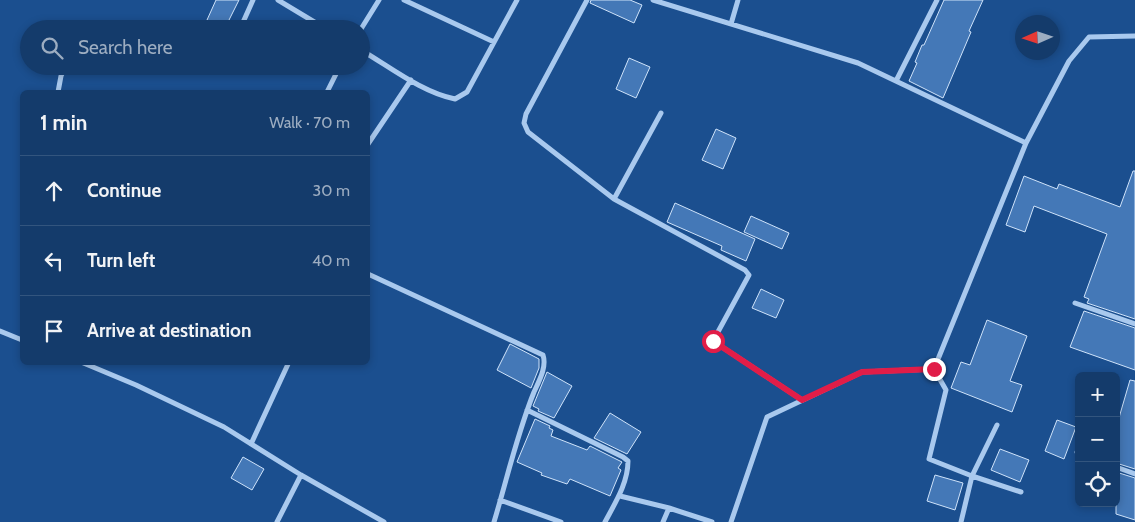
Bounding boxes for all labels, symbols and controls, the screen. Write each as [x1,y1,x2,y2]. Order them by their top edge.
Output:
north arrow [1015,15,1060,60]
search box [20,20,370,75]
icon: search [38,34,66,62]
text: Search here [78,36,172,59]
text: 1 min [40,110,87,135]
text: Walk · 70 m [269,113,350,132]
icon: ahead [40,177,68,205]
text: Continue [87,179,161,202]
text: 30 m [313,181,350,200]
icon: left [40,247,68,275]
text: Turn left [87,249,155,272]
text: 40 m [312,251,350,270]
icon: arrive [40,317,68,345]
text: Arrive at destination [87,319,251,342]
route start [702,330,725,353]
route end [923,358,946,381]
map controls [1075,372,1120,507]
button: + [1075,372,1120,417]
button: − [1075,417,1120,462]
button: locate [1075,462,1120,507]

